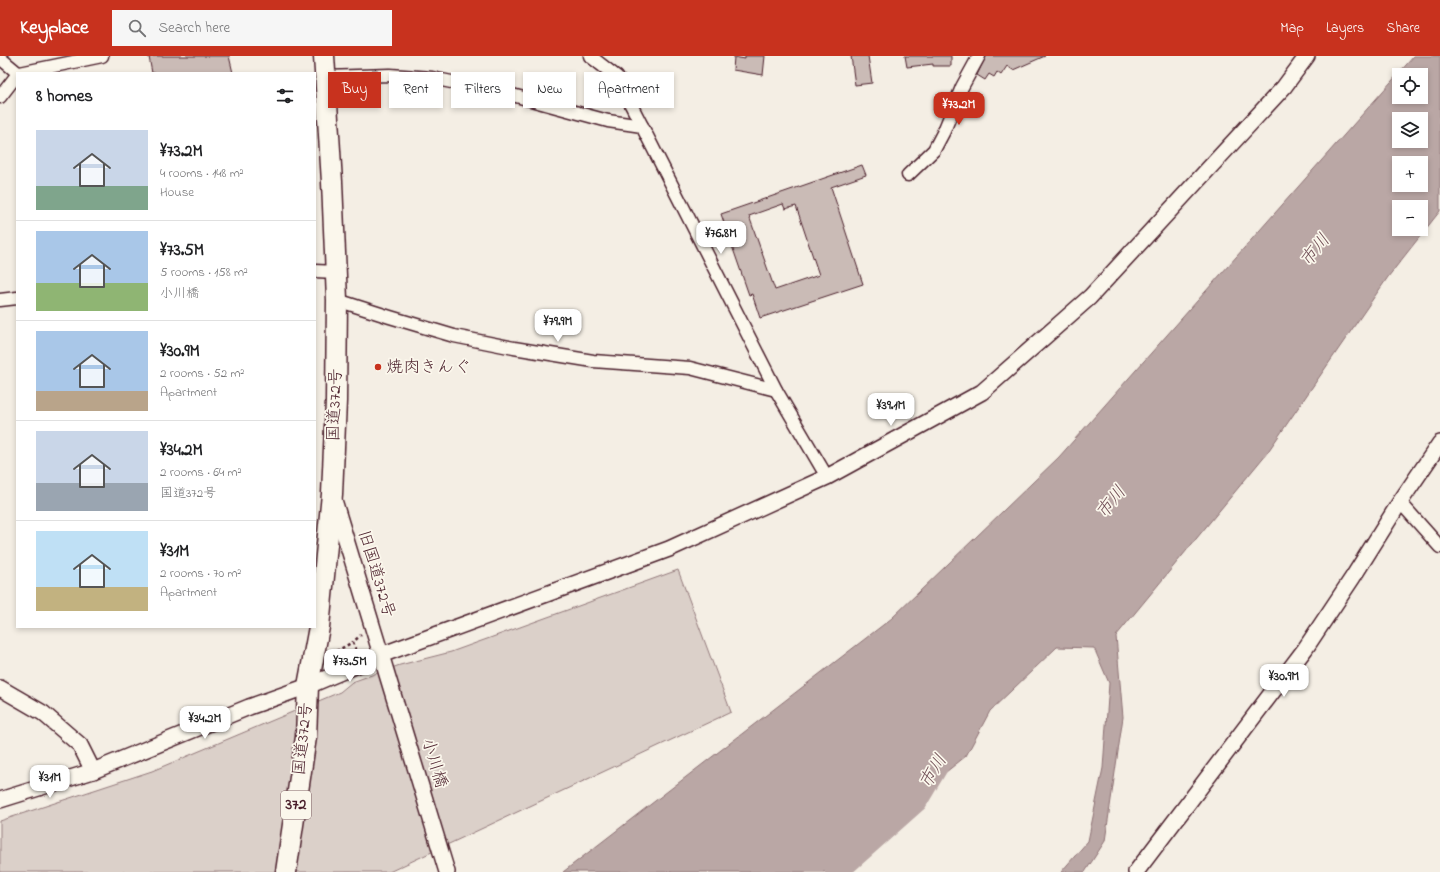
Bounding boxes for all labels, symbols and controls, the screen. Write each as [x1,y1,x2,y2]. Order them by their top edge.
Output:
search box [112,10,392,46]
text: Keyplace [20,15,88,42]
icon: search [126,17,148,39]
text: Search here [158,17,230,39]
text: Map [1280,18,1304,39]
text: Layers [1326,18,1364,39]
text: Share [1386,18,1420,39]
map controls [1392,68,1428,236]
button: locate [1392,68,1428,104]
chip: Buy [328,72,381,108]
chip: Rent [389,72,443,108]
chip: Filters [451,72,515,108]
chip: New [523,72,576,108]
chip: Apartment [584,72,674,108]
text: 8 homes [36,84,93,109]
icon: filters [274,85,296,107]
pin: ¥73.2M [926,92,992,126]
text: ¥73.2M [943,95,975,114]
button: layers [1392,112,1428,148]
text: ¥73.2M [160,139,203,164]
icon: home [68,146,116,194]
button: + [1392,156,1428,192]
text: 4 rooms · 148 m² [160,164,244,183]
text: House [160,183,194,202]
button: − [1392,200,1428,236]
pin: ¥76.8M [688,221,754,255]
text: ¥76.8M [705,224,737,243]
water label: 市川 [1295,229,1337,273]
text: ¥73.5M [160,238,204,263]
icon: home [68,247,116,295]
text: 5 rooms · 158 m² [160,263,248,282]
text: 小川橋 [160,284,199,303]
pin: ¥79.9M [525,309,591,343]
text: ¥79.9M [544,312,572,331]
text: ¥30.9M [160,339,200,364]
icon: home [68,347,116,395]
place label: 焼肉きんぐ [386,355,471,380]
marker: 焼肉きんぐ [373,362,383,372]
text: 2 rooms · 52 m² [160,364,244,383]
street label: 国道372号 [321,368,349,442]
text: Apartment [160,383,217,402]
pin: ¥39.1M [858,393,924,427]
text: ¥39.1M [876,396,906,415]
text: ¥34.2M [160,438,203,463]
icon: home [68,447,116,495]
text: 2 rooms · 64 m² [160,463,242,482]
water label: 市川 [1091,481,1133,525]
text: 国道372号 [160,484,216,503]
street label: 旧国道372号 [351,527,401,621]
text: ¥31M [160,539,189,564]
icon: home [68,547,116,595]
text: 2 rooms · 70 m² [160,564,241,583]
text: Apartment [160,583,217,602]
pin: ¥73.5M [317,649,383,683]
text: ¥73.5M [333,652,367,671]
pin: ¥30.9M [1251,664,1317,698]
text: ¥30.9M [1269,667,1299,686]
street label: 国道372号 [287,701,319,777]
pin: ¥34.2M [172,706,238,740]
text: ¥34.2M [189,709,221,728]
street label: 小川橋 [415,735,453,791]
water label: 市川 [914,750,954,794]
pin: ¥31M [26,765,74,799]
text: ¥31M [39,768,61,787]
road number: 372 [281,791,311,819]

